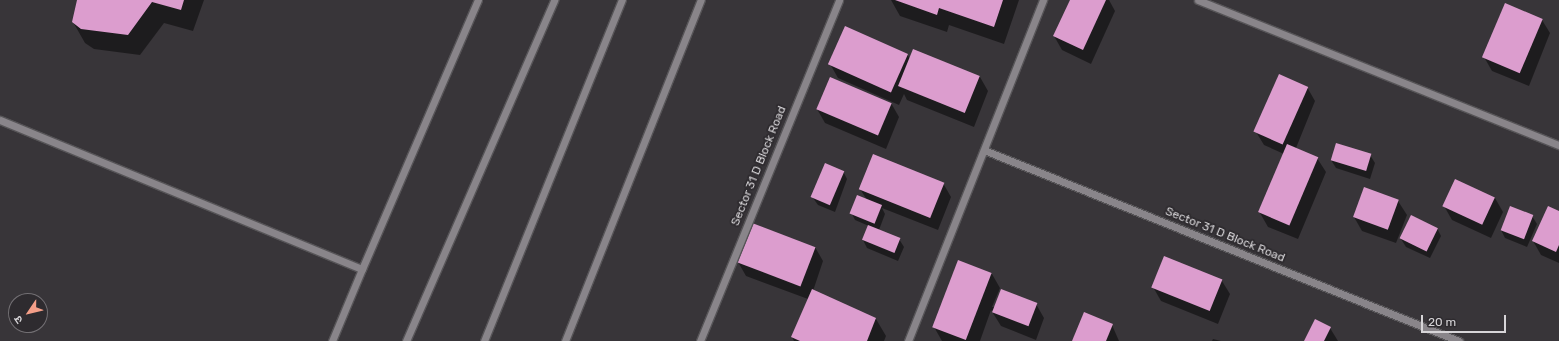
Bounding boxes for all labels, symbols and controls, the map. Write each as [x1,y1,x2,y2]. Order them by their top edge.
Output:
street label: Sector 31 D Block Road [728,104,790,228]
street label: Sector 31 D Block Road [1163,204,1287,266]
north arrow [8,293,48,333]
scale bar [1423,307,1508,333]
text: उ [11,313,26,326]
text: 20 m [1428,315,1456,329]

